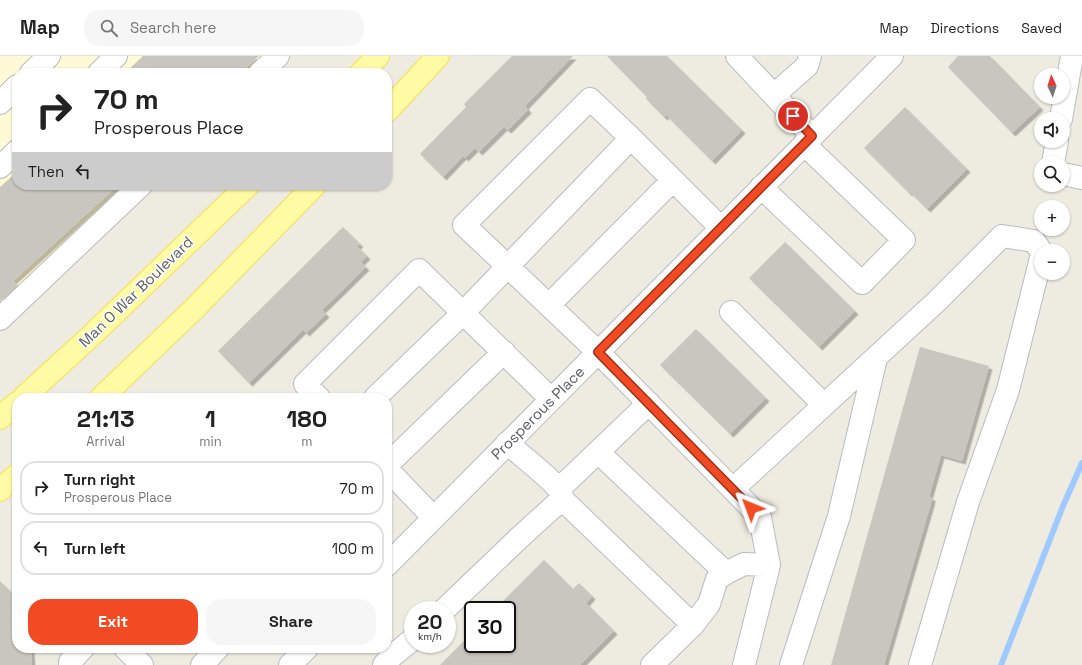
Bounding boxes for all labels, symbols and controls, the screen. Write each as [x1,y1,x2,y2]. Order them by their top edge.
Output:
search box [84,10,364,46]
text: Map [20,15,60,40]
icon: search [98,17,120,39]
text: Search here [130,18,216,37]
text: Map [879,19,909,37]
text: Directions [931,19,999,37]
text: Saved [1021,19,1062,37]
north arrow [1034,68,1070,104]
map controls [1034,68,1070,280]
text: 70 m [94,81,159,117]
icon: right [28,84,80,136]
pin [776,99,810,133]
icon: arrive [782,105,804,127]
button: sound [1034,112,1070,148]
text: Prosperous Place [94,116,244,139]
button: search [1034,156,1070,192]
icon: left [72,160,94,182]
text: Then [28,162,64,181]
button: + [1034,200,1070,236]
street label: Man O War Boulevard [75,232,197,351]
button: − [1034,244,1070,280]
street label: Prosperous Place [487,362,589,463]
text: 21:13 [77,403,134,434]
text: 1 [205,403,216,434]
text: 180 [286,403,327,434]
text: Arrival [86,433,125,450]
text: min [199,433,222,450]
text: m [301,433,312,450]
text: Turn right [64,470,135,489]
icon: right [30,477,52,499]
text: 70 m [339,479,374,498]
position arrow [730,487,772,529]
text: Prosperous Place [64,489,172,506]
icon: left [30,537,52,559]
text: Turn left [64,539,126,558]
text: 100 m [332,539,374,558]
button: Exit [28,599,198,645]
button: Share [206,599,376,645]
speed limit sign: 30 [464,601,516,653]
text: 20 [418,609,442,635]
text: km/h [418,630,442,643]

